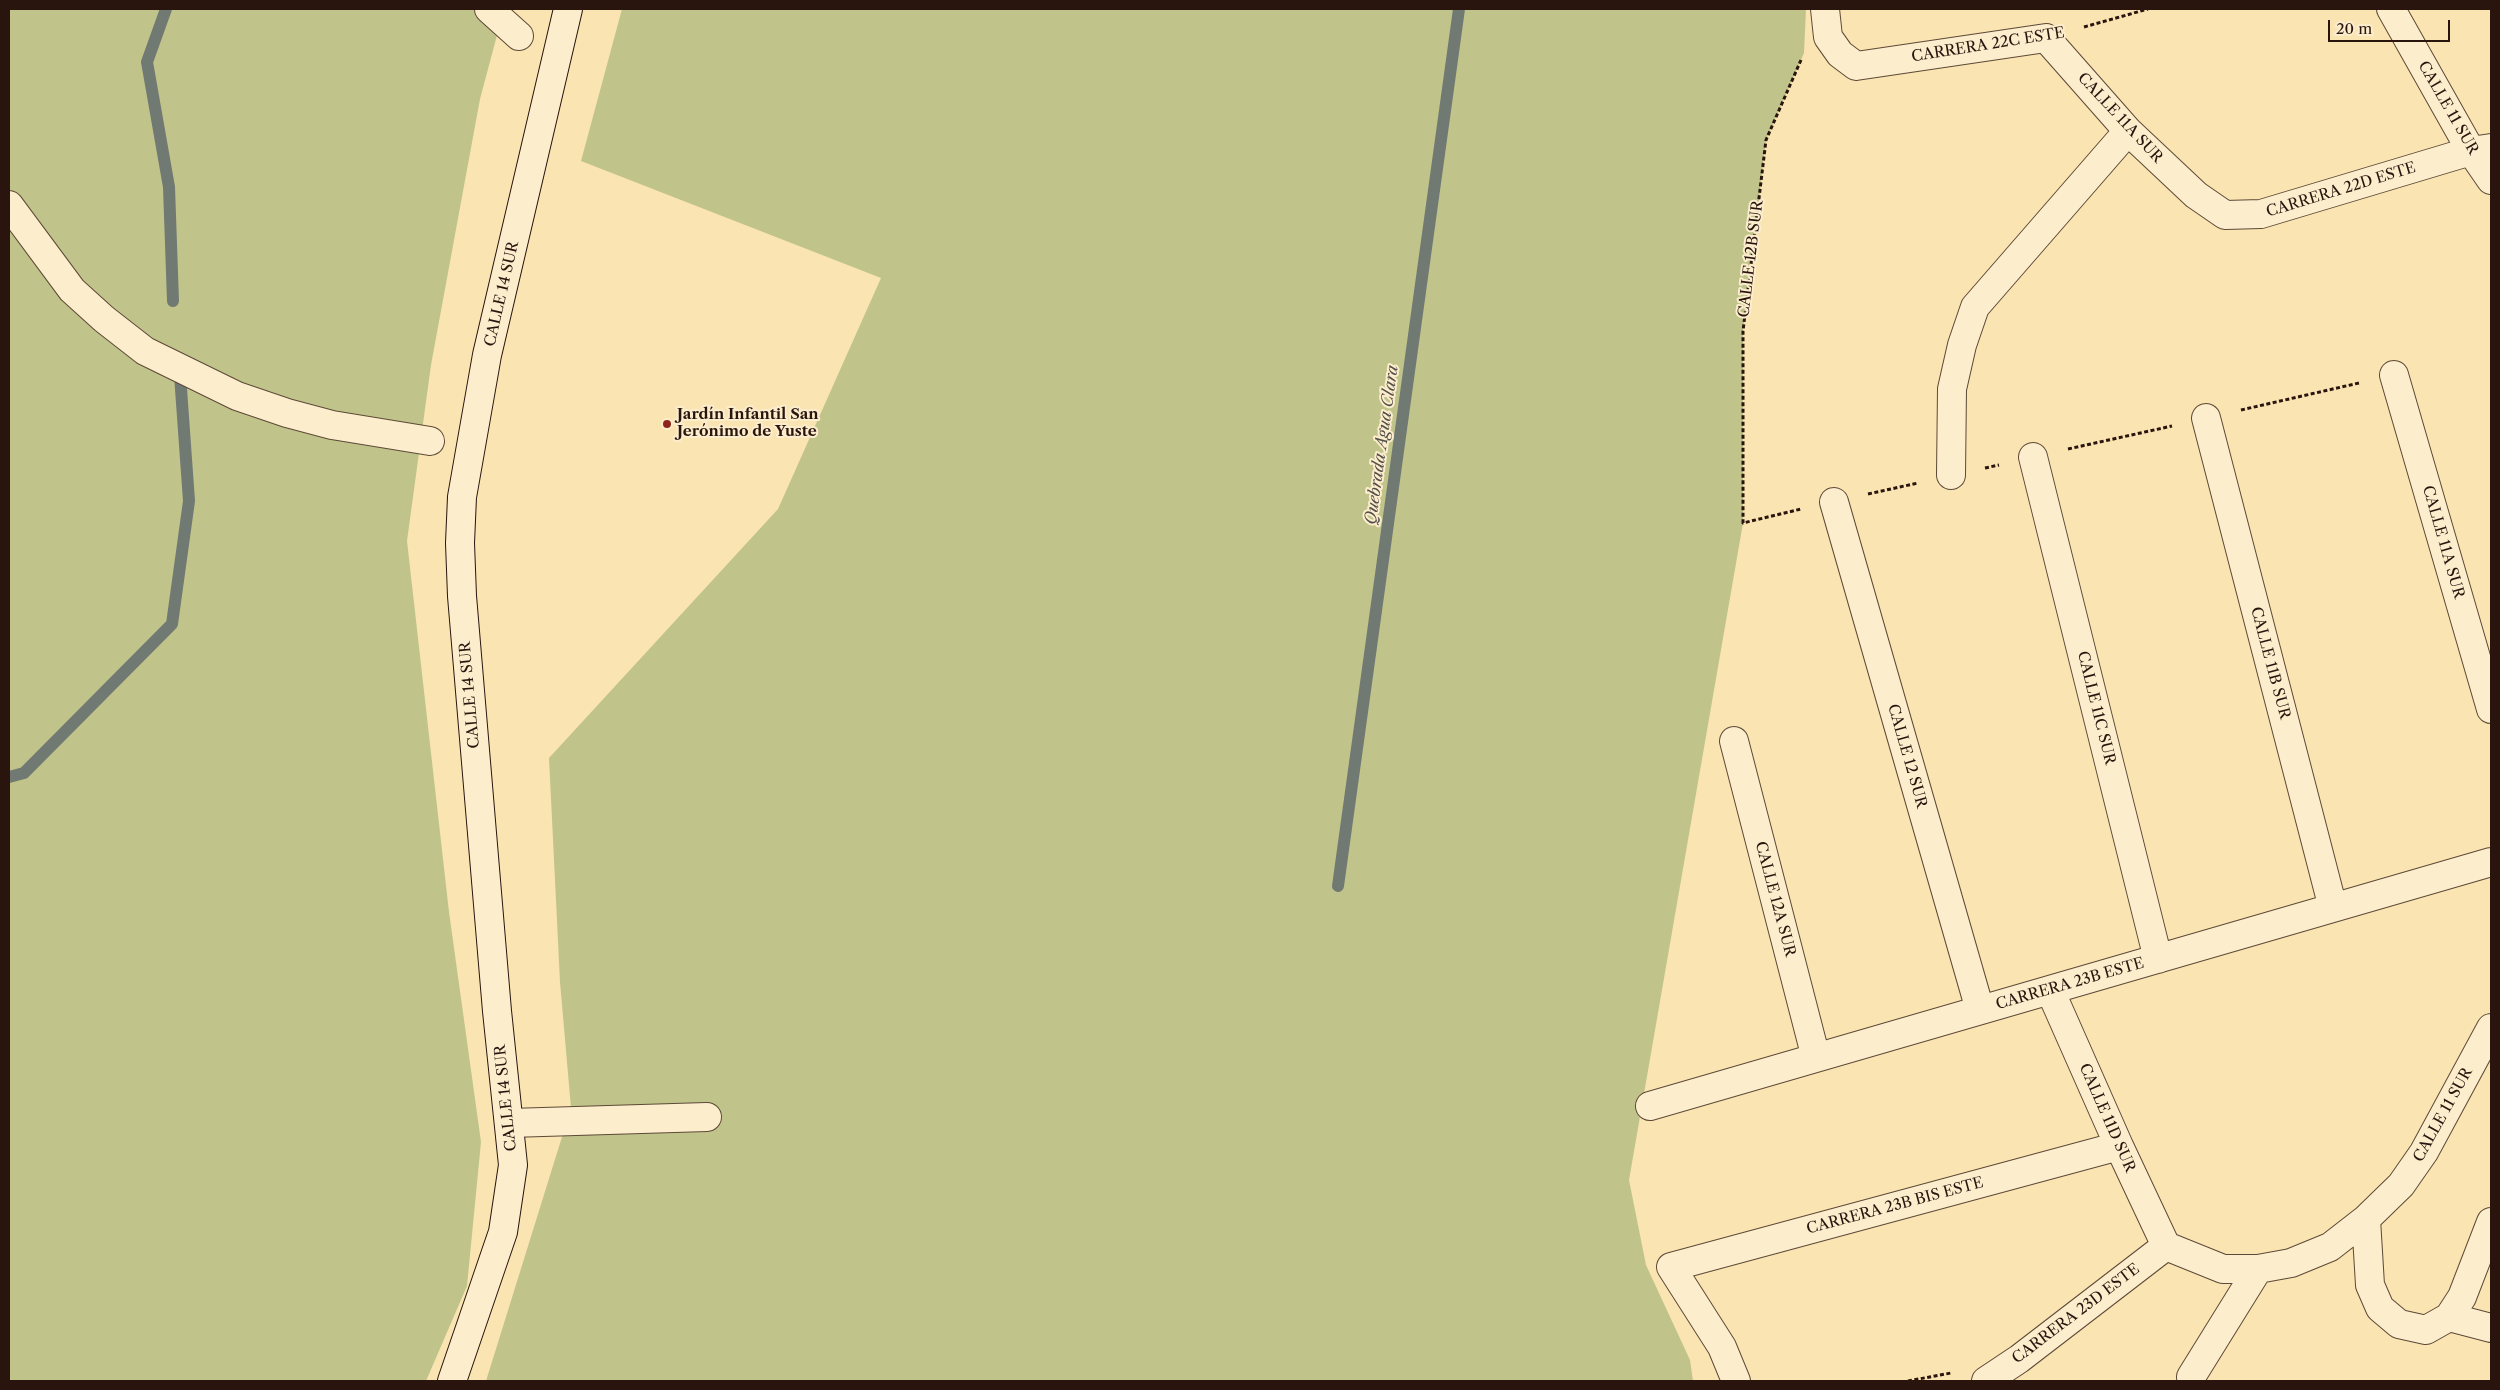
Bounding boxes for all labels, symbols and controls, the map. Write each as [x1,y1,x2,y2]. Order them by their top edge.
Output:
scale bar [2330,10,2452,42]
text: 20 m [2336,19,2372,38]
street label: CARRERA 22C ESTE [1910,24,2066,66]
street label: CALLE 11 SUR [2414,58,2482,158]
street label: CALLE 11A SUR [2074,69,2166,167]
street label: CARRERA 22D ESTE [2264,159,2418,221]
street label: CALLE 12B SUR [1735,200,1767,318]
street label: CALLE 14 SUR [481,240,523,348]
water label: Quebrada Agua Clara [1361,364,1403,526]
place label: Jardín Infantil San Jerónimo de Yuste [677,406,819,441]
marker: Jardín Infantil San Jerónimo de Yuste [661,418,673,430]
street label: CALLE 11A SUR [2418,483,2468,601]
street label: CALLE 11B SUR [2246,605,2294,721]
street label: CALLE 14 SUR [456,641,484,749]
street label: CALLE 11C SUR [2073,649,2119,767]
street label: CALLE 12 SUR [1884,702,1930,810]
street label: CALLE 12A SUR [1751,840,1799,958]
street label: CARRERA 23B ESTE [1994,954,2146,1014]
street label: CALLE 14 SUR [491,1044,521,1152]
street label: CALLE 11D SUR [2075,1061,2139,1175]
street label: CALLE 11 SUR [2410,1065,2476,1165]
street label: CARRERA 23B BIS ESTE [1805,1174,1985,1238]
street label: CARRERA 23D ESTE [2009,1260,2143,1368]

